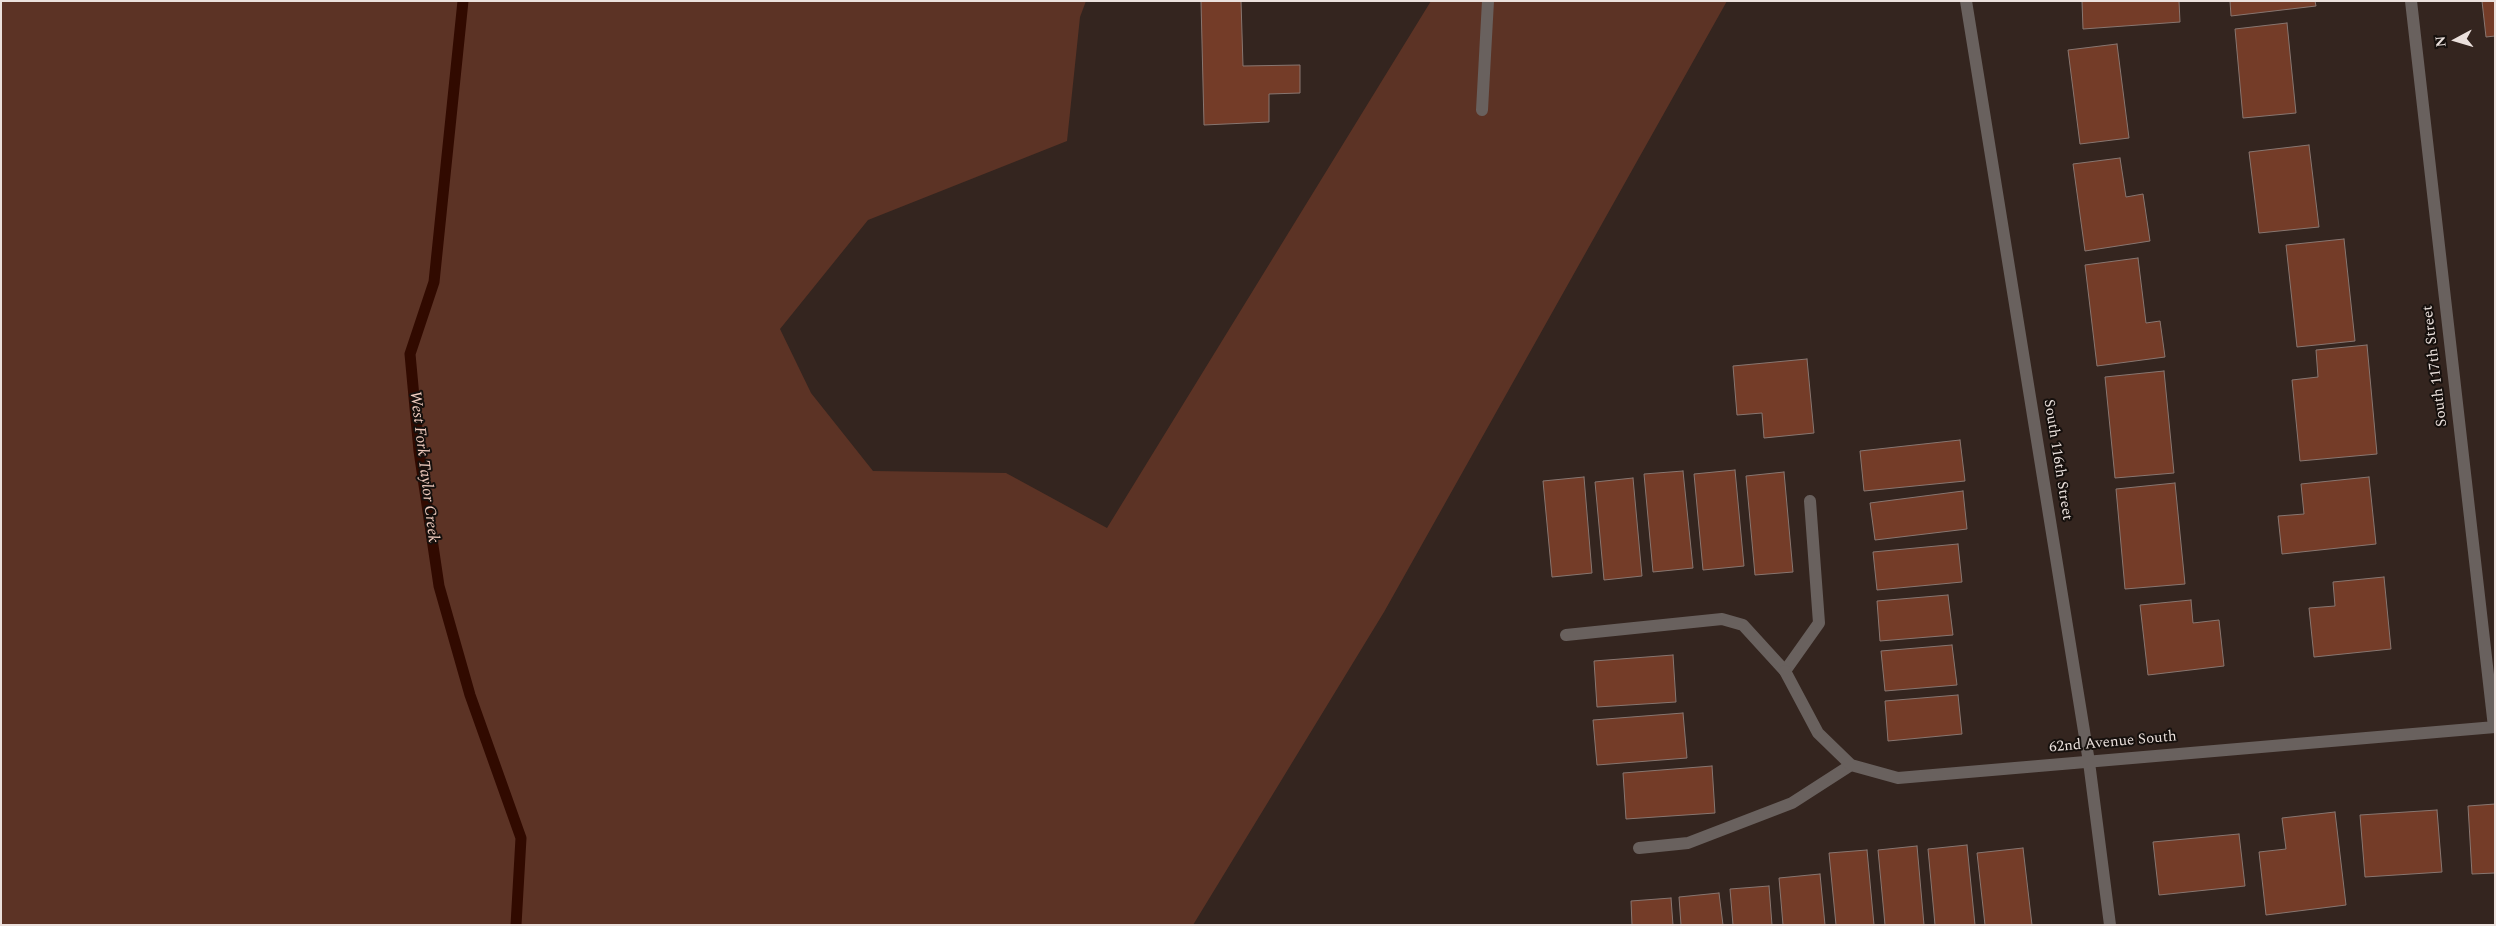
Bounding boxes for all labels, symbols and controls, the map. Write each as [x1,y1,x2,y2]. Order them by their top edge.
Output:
north arrow [2431,15,2481,65]
text: N [2430,35,2452,48]
street label: South 117th Street [2420,304,2452,428]
water label: West Fork Taylor Creek [404,390,442,544]
street label: South 116th Street [2039,398,2075,522]
street label: 62nd Avenue South [2048,728,2178,758]

